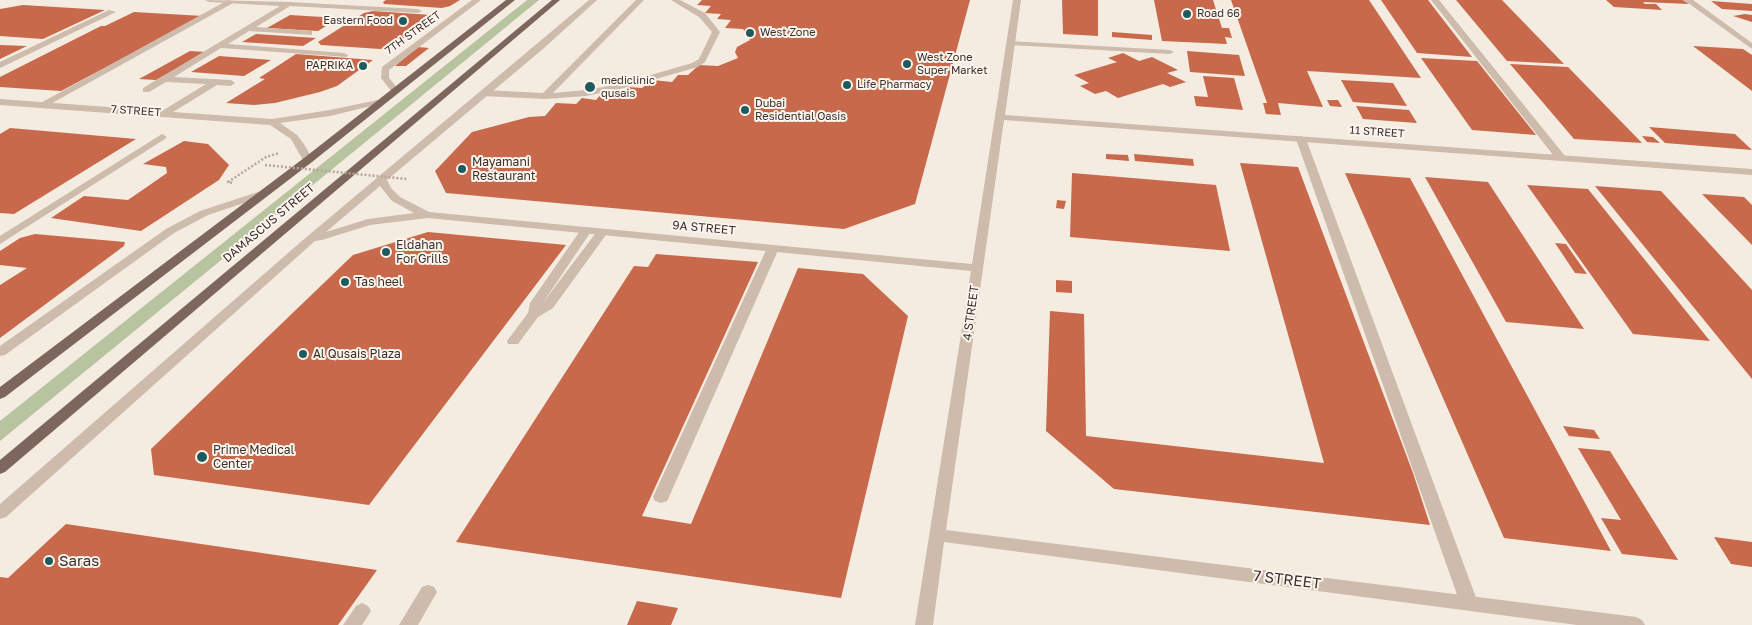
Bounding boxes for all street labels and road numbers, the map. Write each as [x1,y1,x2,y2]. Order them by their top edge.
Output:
street label: 7TH STREET [383,8,443,58]
street label: 7 STREET [111,103,161,119]
street label: 11 STREET [1349,123,1405,141]
street label: DAMASCUS STREET [220,180,318,266]
street label: 9A STREET [672,218,736,238]
street label: 4 STREET [960,284,982,342]
street label: 7 STREET [1252,567,1322,593]

